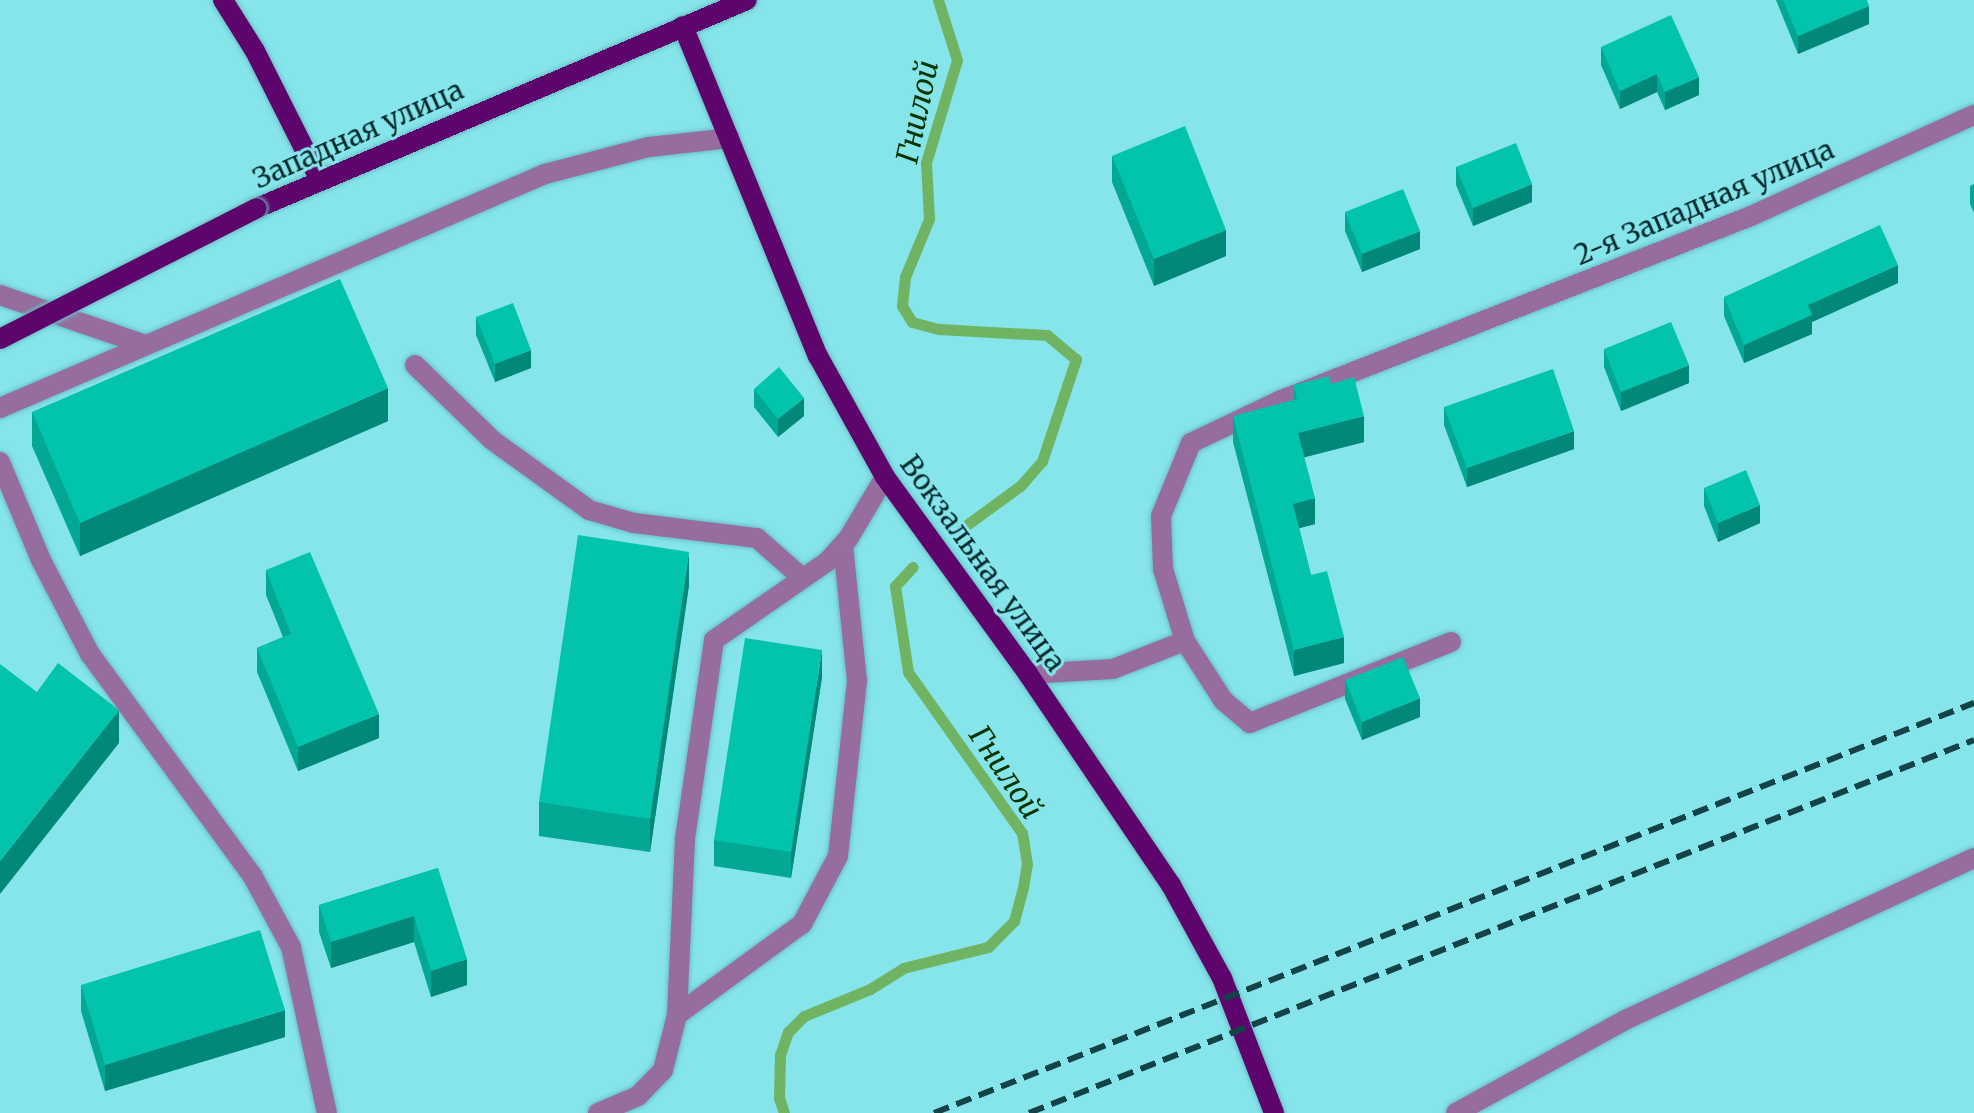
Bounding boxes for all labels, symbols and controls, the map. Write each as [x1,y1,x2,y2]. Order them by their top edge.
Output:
water label: Гнилой [889,57,945,167]
street label: Западная улица [248,73,468,195]
street label: 2-я Западная улица [1569,132,1839,272]
street label: Вокзальная улица [893,448,1073,678]
water label: Гнилой [962,719,1050,825]

